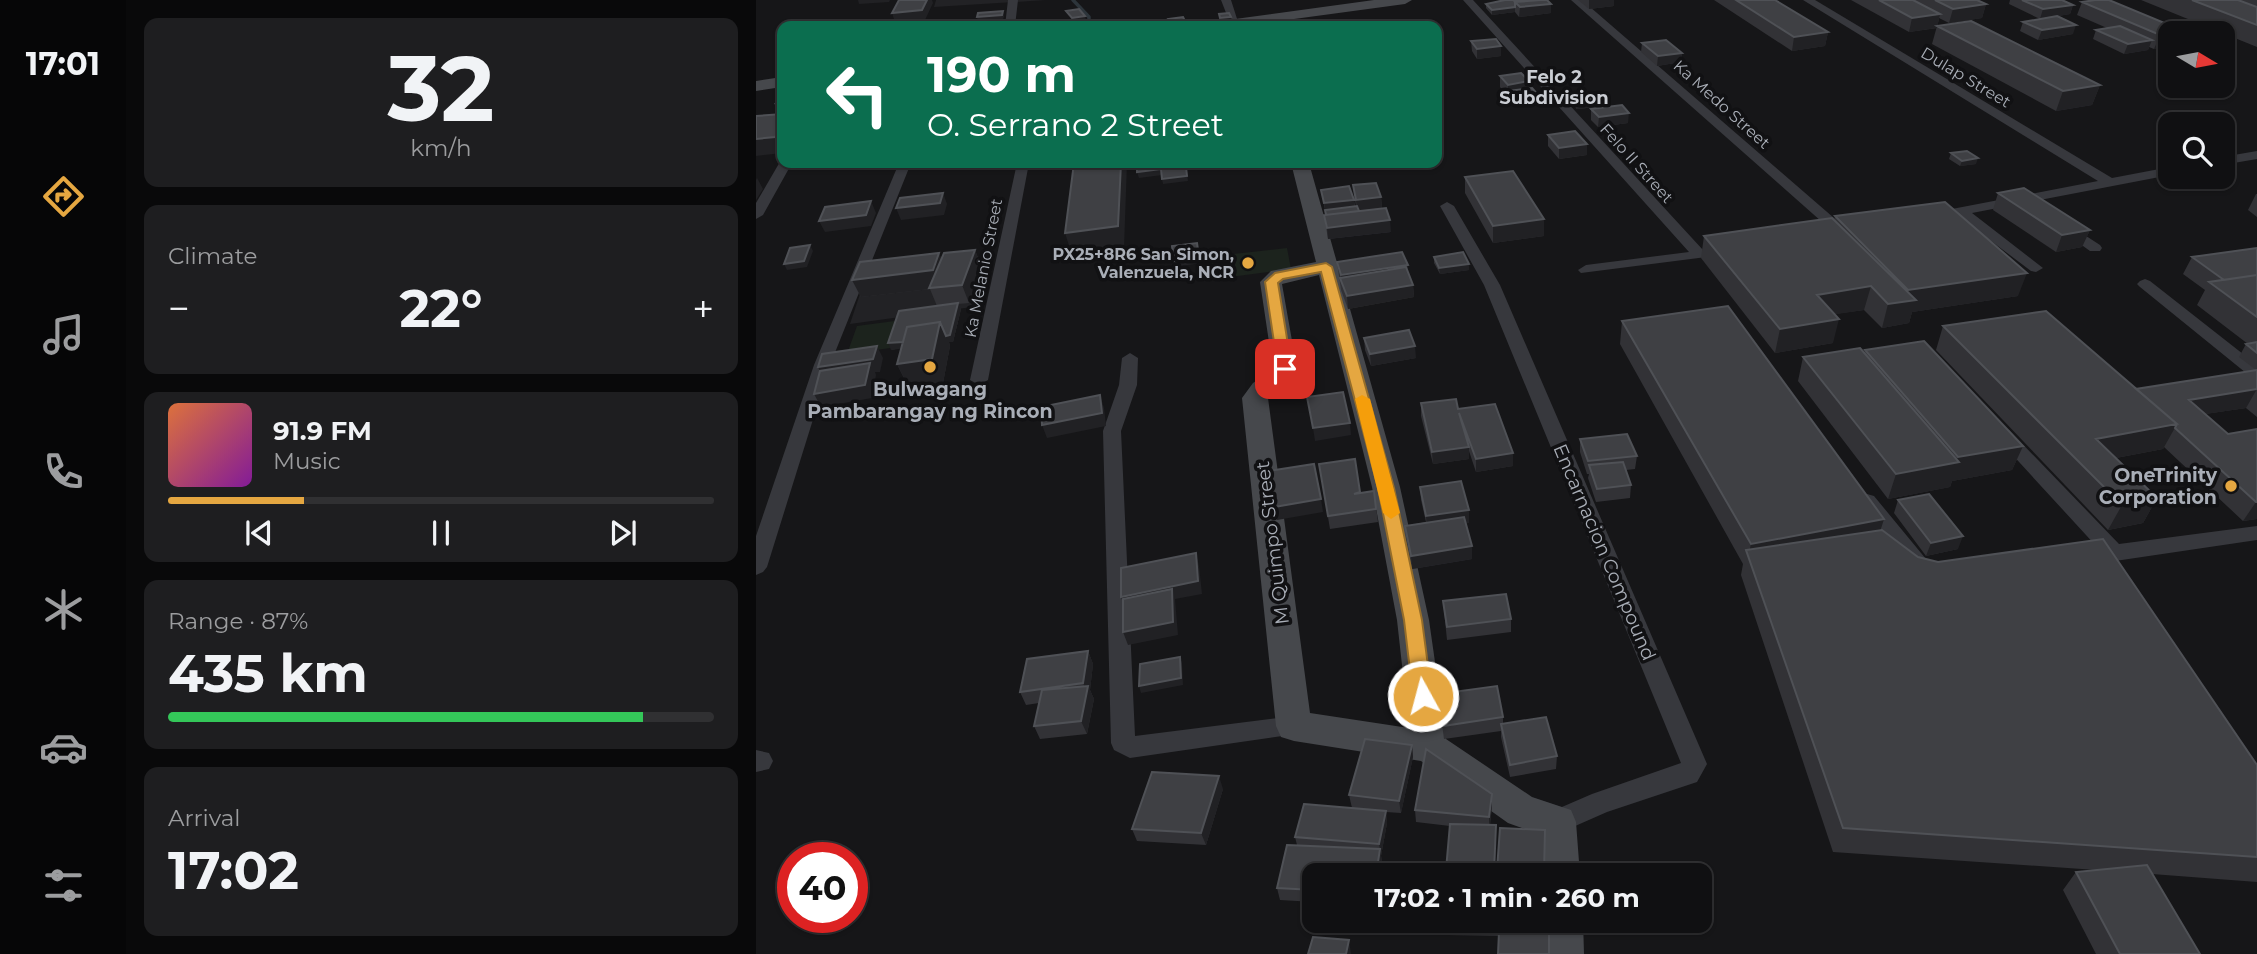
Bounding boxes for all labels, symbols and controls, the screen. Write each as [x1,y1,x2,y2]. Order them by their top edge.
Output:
north arrow [2158,21,2235,98]
map controls [2158,21,2235,189]
text: 32 [387,33,495,144]
street label: Dulap Street [1918,43,2014,112]
text: 17:01 [26,44,100,83]
text: 190 m [927,45,1076,104]
icon: left [812,49,903,140]
street label: Ka Medo Street [1670,56,1774,153]
district label: Felo 2 Subdivision [1499,66,1609,109]
text: O. Serrano 2 Street [927,105,1224,144]
button: search [2158,112,2235,189]
street label: Felo II Street [1596,120,1678,207]
text: km/h [410,134,472,162]
icon: directions [39,172,88,221]
street label: Ka Melanio Street [961,196,1006,339]
text: Climate [168,242,257,270]
place label: PX25+8R6 San Simon, Valenzuela, NCR [1053,245,1234,282]
marker: PX25+8R6 San Simon, Valenzuela, NCR [1240,255,1256,271]
text: 22° [399,277,483,340]
text: − [168,285,190,332]
text: + [692,285,714,332]
icon: music [39,310,88,359]
pin [1255,339,1315,399]
icon: arrive [1266,350,1304,388]
marker: Bulwagang Pambarangay ng Rincon [922,359,938,375]
place label: Bulwagang Pambarangay ng Rincon [807,378,1053,423]
text: 91.9 FM [273,415,372,447]
street label: Encarnacion Compound [1548,441,1661,664]
icon: phone [39,447,88,496]
text: Music [273,447,341,475]
street label: M Quimpo Street [1251,460,1294,626]
place label: OneTrinity Corporation [2099,464,2218,509]
marker: OneTrinity Corporation [2223,478,2239,494]
icon: previous [240,514,278,552]
icon: pause [422,514,460,552]
icon: next [604,514,642,552]
icon: climate [39,585,88,634]
text: Range · 87% [168,607,308,635]
text: 435 km [168,642,368,705]
position arrow [1386,659,1460,733]
icon: car [39,723,88,772]
text: Arrival [168,804,241,832]
text: 17:02 [168,839,299,902]
speed limit sign: 40 [777,842,868,933]
icon: filters [39,861,88,910]
text: 17:02 · 1 min · 260 m [1374,882,1640,914]

